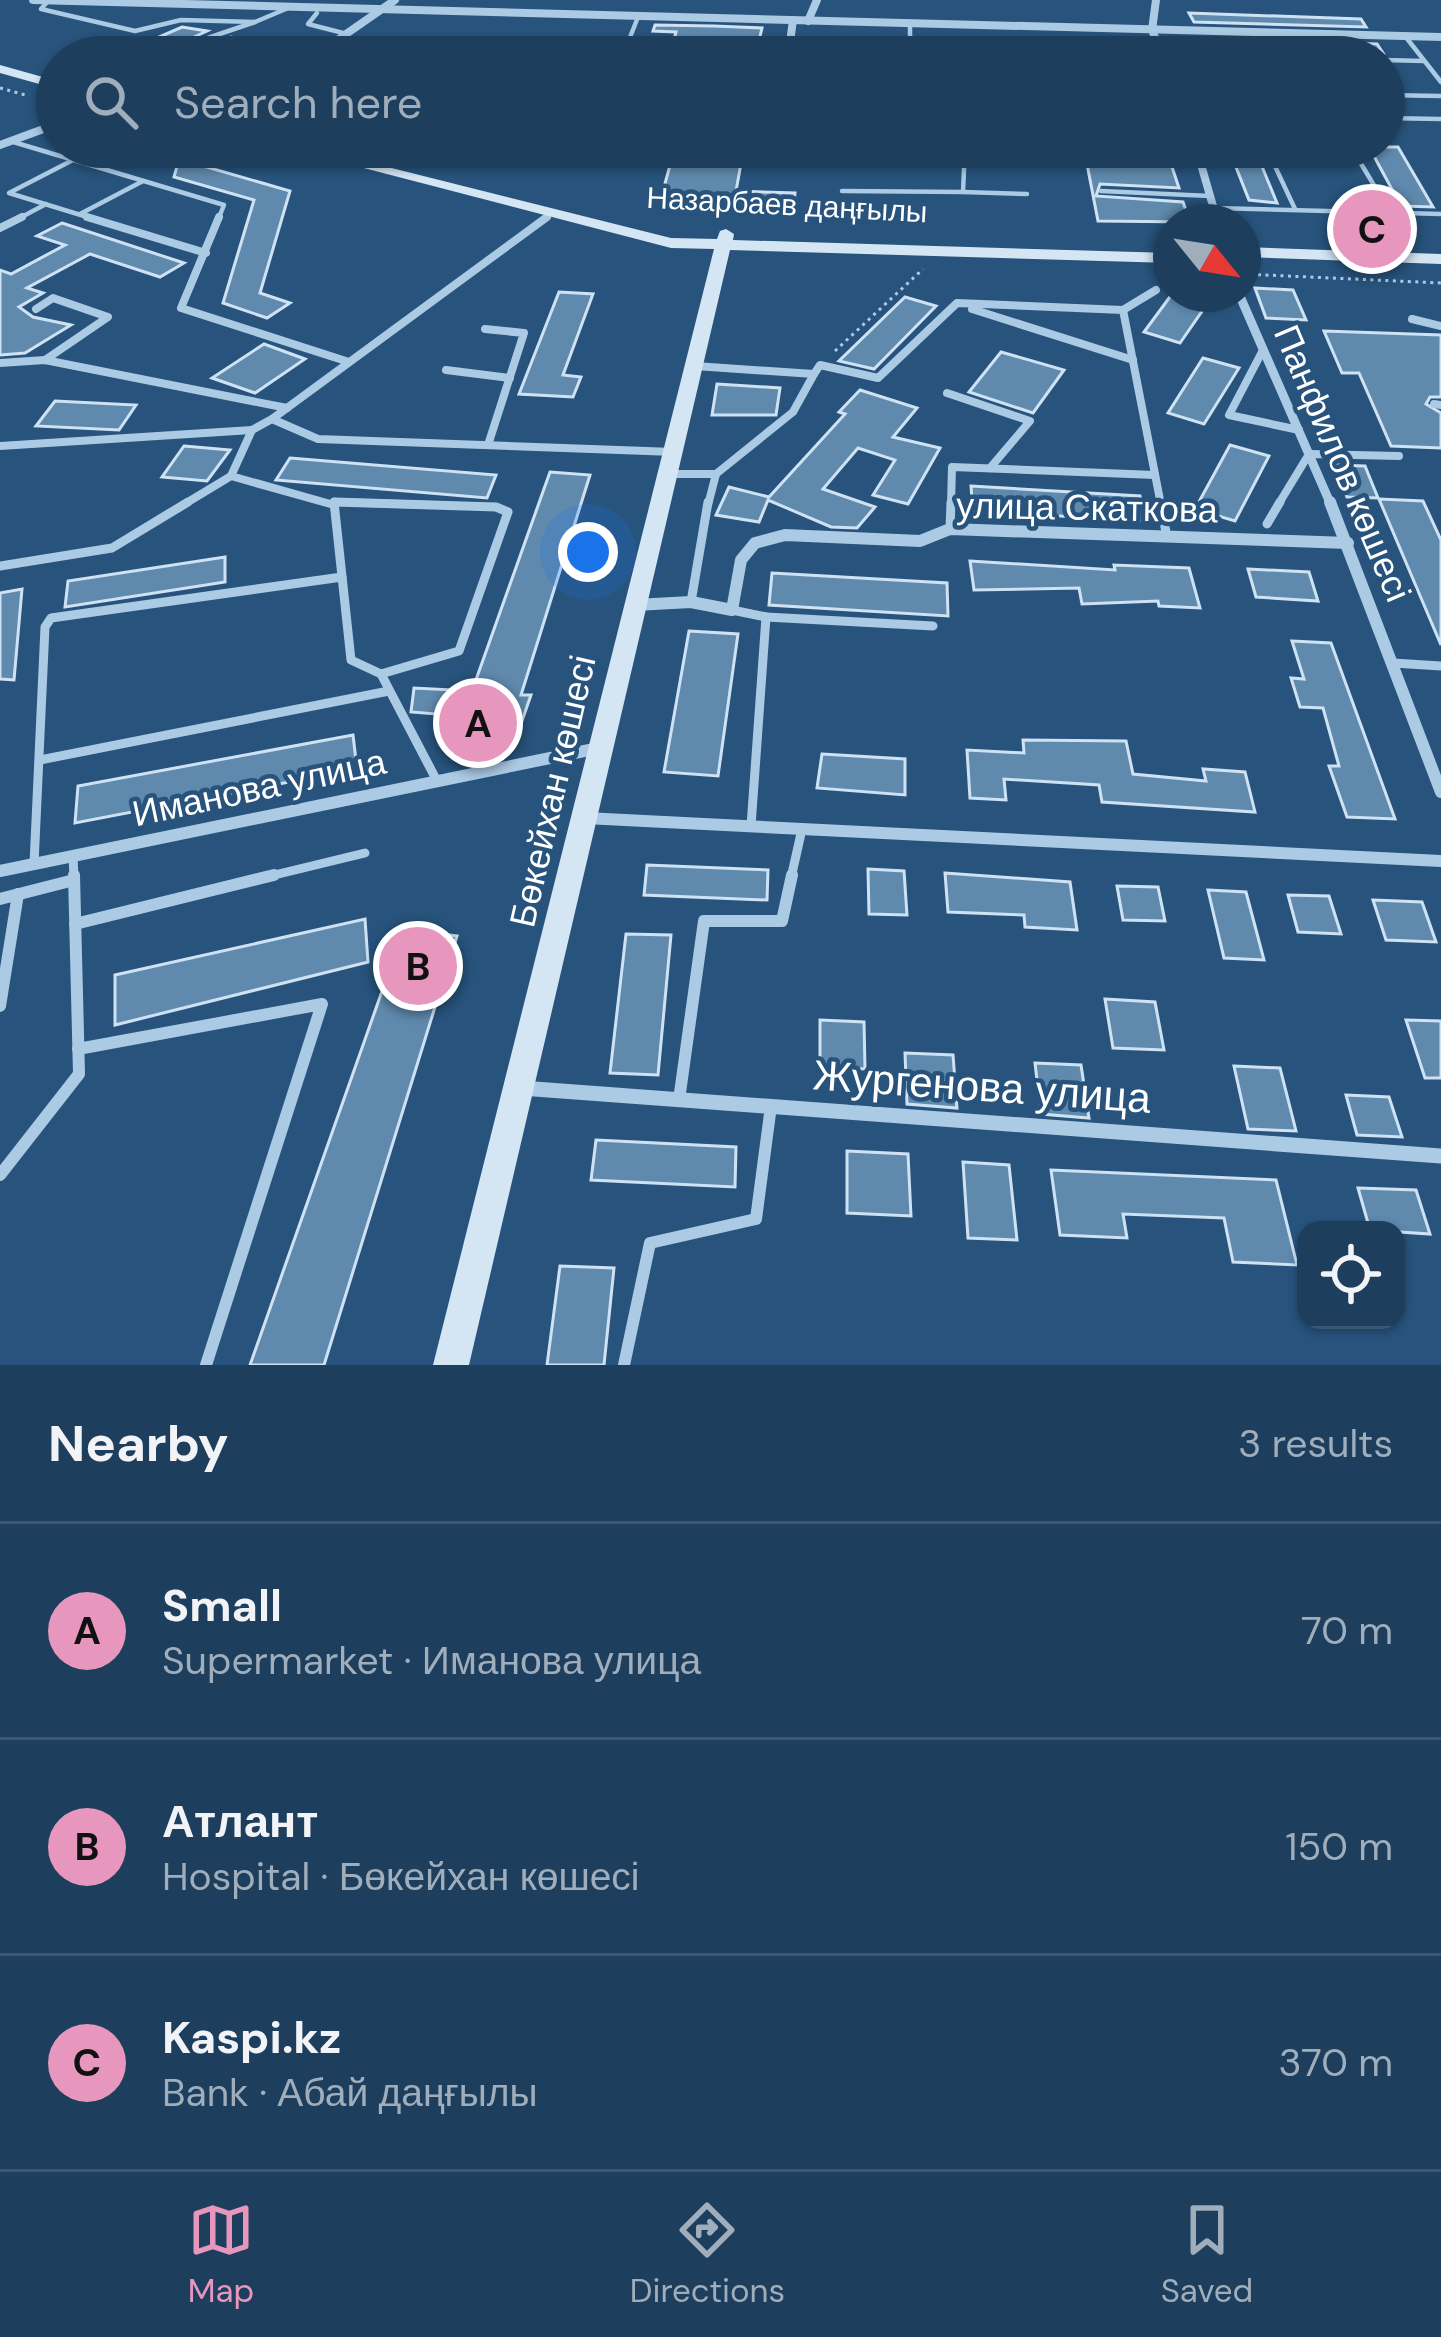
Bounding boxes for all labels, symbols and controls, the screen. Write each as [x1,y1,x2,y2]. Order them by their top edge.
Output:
search box [36,36,1405,168]
icon: search [78,69,144,135]
text: Search here [174,73,422,132]
street label: Назарбаев даңғылы [646,178,928,231]
pin: C [1333,184,1411,274]
north arrow [1153,204,1261,312]
street label: Панфилов көшесі [1263,318,1422,609]
street label: улица Скаткова [956,482,1219,533]
your location [558,522,618,582]
street label: Бөкейхан көшесі [498,651,607,932]
pin: A [439,678,517,768]
street label: Иманова улица [128,737,391,837]
pin: B [379,921,457,1011]
street label: Жургенова улица [811,1047,1153,1126]
map controls [1297,1221,1405,1329]
button: locate [1297,1221,1405,1329]
text: Nearby [48,1410,229,1477]
text: 3 results [1238,1418,1393,1469]
text: Small [162,1576,282,1635]
text: A [73,1605,101,1656]
text: 70 m [1301,1605,1393,1656]
text: Supermarket · Иманова улица [162,1635,701,1686]
text: Атлант [162,1792,318,1851]
text: B [75,1821,99,1872]
text: 150 m [1285,1821,1393,1872]
text: Hospital · Бөкейхан көшесі [162,1851,640,1902]
text: Kaspi.kz [162,2008,341,2067]
text: C [73,2037,101,2088]
text: 370 m [1279,2037,1393,2088]
text: Bank · Абай даңғылы [162,2067,538,2118]
tab: Map [188,2197,254,2312]
tab: Directions [630,2197,785,2312]
tab: Saved [1161,2197,1253,2312]

